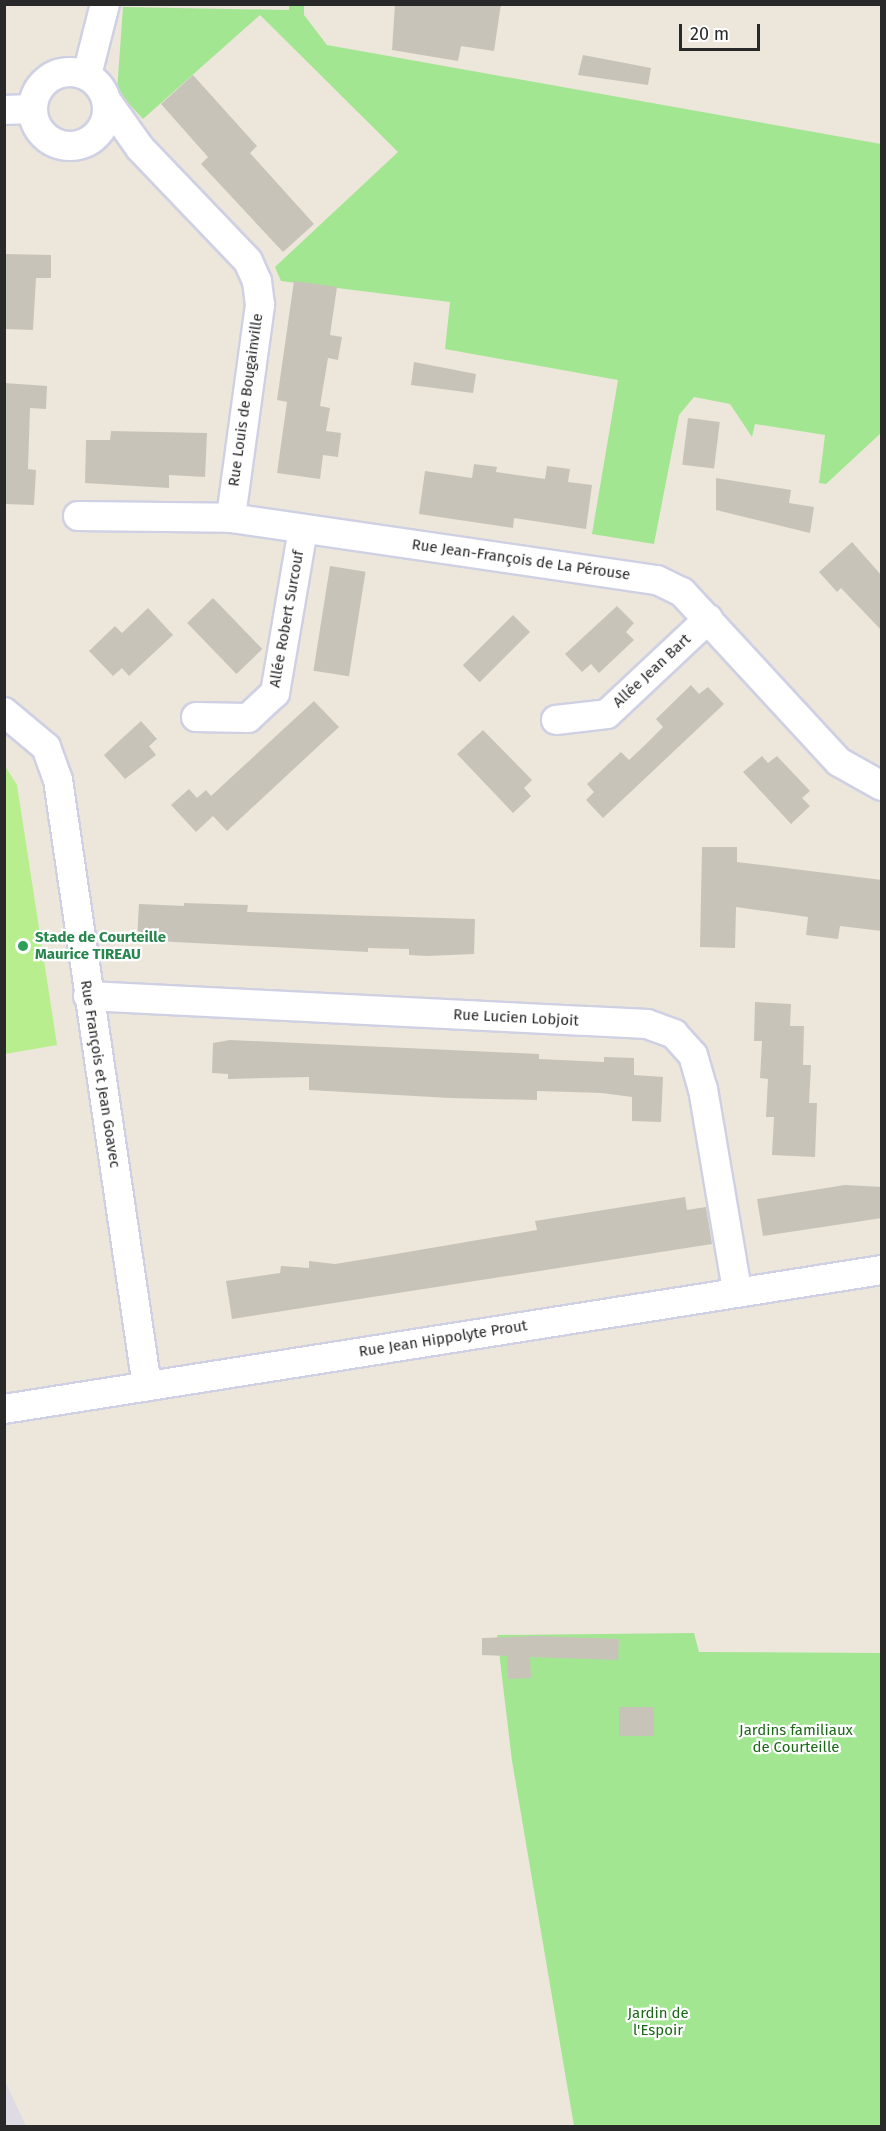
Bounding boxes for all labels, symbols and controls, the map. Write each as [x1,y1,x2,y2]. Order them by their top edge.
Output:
scale bar [682,12,763,50]
text: 20 m [690,23,729,45]
street label: Rue Louis de Bougainville [225,312,267,488]
street label: Rue Jean-François de La Pérouse [411,536,631,584]
street label: Allée Robert Surcouf [266,549,308,689]
street label: Allée Jean Bart [609,630,695,712]
place label: Stade de Courteille Maurice TIREAU [35,928,166,963]
marker: Stade de Courteille Maurice TIREAU [16,939,30,953]
street label: Rue François et Jean Goavec [76,979,124,1169]
street label: Rue Lucien Lobjoit [453,1006,579,1030]
street label: Rue Jean Hippolyte Prout [358,1317,528,1361]
park label: Jardins familiaux de Courteille [739,1721,853,1756]
park label: Jardin de l'Espoir [627,2004,689,2039]

